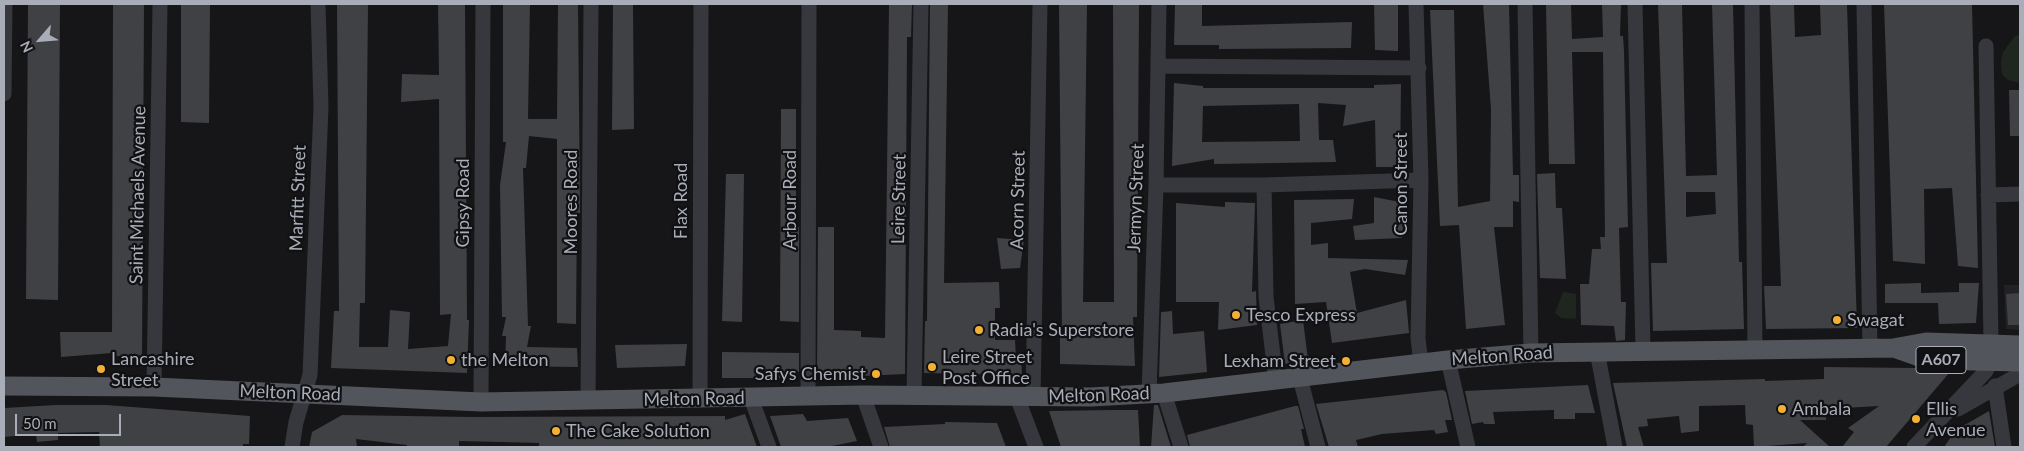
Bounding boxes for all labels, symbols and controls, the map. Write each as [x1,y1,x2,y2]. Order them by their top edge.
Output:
north arrow [15,15,65,65]
text: N [16,38,36,56]
street label: Saint Michaels Avenue [126,106,150,284]
street label: Canon Street [1390,132,1412,236]
street label: Jermyn Street [1123,143,1149,253]
street label: Marfitt Street [285,144,311,252]
street label: Moores Road [560,150,582,254]
street label: Arbour Road [779,150,801,250]
street label: Acorn Street [1006,150,1030,250]
street label: Leire Street [887,154,911,244]
street label: Gipsy Road [452,159,474,247]
street label: Flax Road [670,163,692,239]
place label: Tesco Express [1246,304,1356,326]
marker: Tesco Express [1230,309,1242,321]
place label: Swagat [1847,309,1904,331]
marker: Swagat [1831,314,1843,326]
place label: Radia's Superstore [989,319,1134,341]
marker: Radia's Superstore [973,324,985,336]
street label: Melton Road [1451,342,1553,370]
place label: Leire Street Post Office [942,346,1032,388]
road number: A607 [1916,346,1966,374]
place label: Lancashire Street [111,348,195,390]
place label: the Melton [461,349,548,371]
place label: Lexham Street [1223,350,1336,372]
marker: the Melton [445,354,457,366]
marker: Lexham Street [1340,355,1352,367]
marker: Leire Street Post Office [926,361,938,373]
marker: Lancashire Street [95,363,107,375]
place label: Safys Chemist [755,363,866,385]
marker: Safys Chemist [870,368,882,380]
street label: Melton Road [239,380,341,406]
street label: Melton Road [1048,382,1150,408]
street label: Melton Road [643,387,745,411]
place label: Ambala [1792,398,1851,420]
place label: Ellis Avenue [1926,398,1986,440]
marker: Ambala [1776,403,1788,415]
scale bar [18,404,124,436]
marker: Ellis Avenue [1910,413,1922,425]
text: 50 m [23,414,57,432]
place label: The Cake Solution [566,420,710,442]
marker: The Cake Solution [550,425,562,437]

